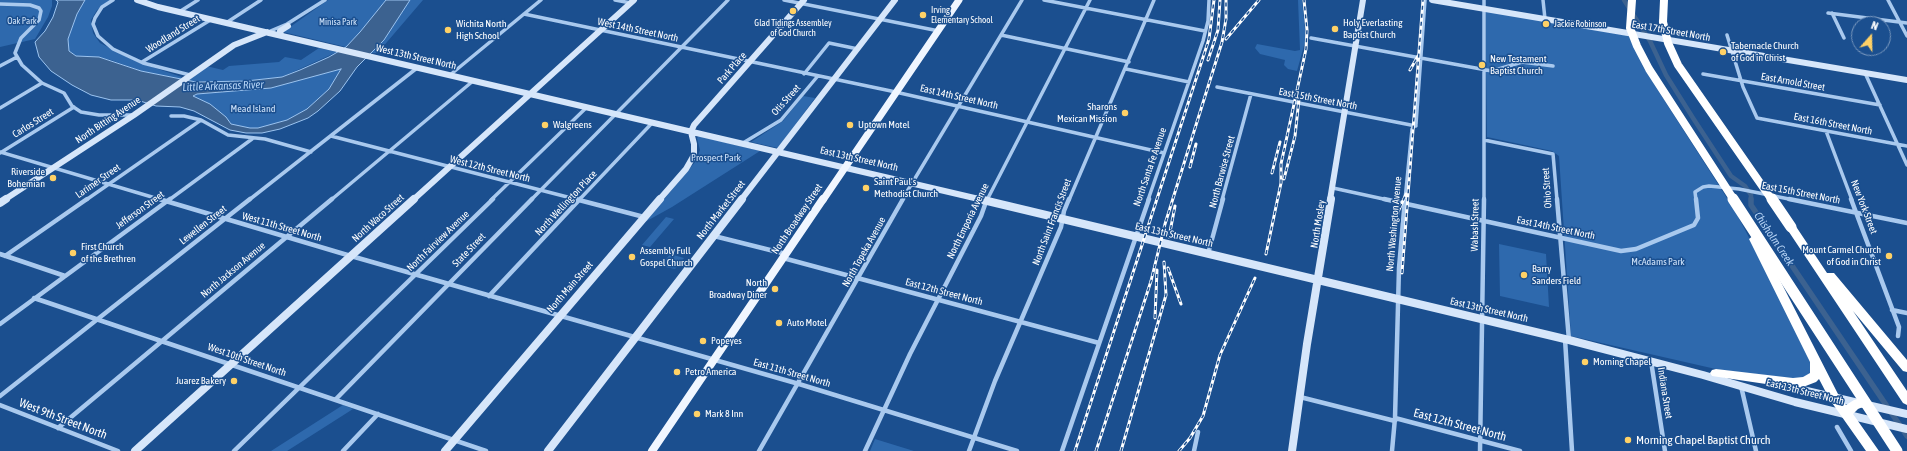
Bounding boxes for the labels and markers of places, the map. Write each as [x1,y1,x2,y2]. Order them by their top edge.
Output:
place label: Irving Elementary School [931,5,993,26]
marker: Glad Tidings Assembley of God Church [788,6,798,16]
marker: Irving Elementary School [918,10,928,20]
place label: Holy Everlasting Baptist Church [1343,17,1402,40]
place label: Wichita North High School [456,18,506,42]
place label: Glad Tidings Assembley of God Church [754,18,832,39]
marker: Jackie Robinson [1541,19,1551,29]
place label: Jackie Robinson [1554,19,1607,29]
marker: Holy Everlasting Baptist Church [1330,24,1340,34]
marker: Wichita North High School [443,25,453,35]
place label: Tabernacle Church of God in Christ [1731,40,1799,64]
marker: Tabernacle Church of God in Christ [1718,47,1728,57]
place label: New Testament Baptist Church [1490,53,1547,76]
marker: New Testament Baptist Church [1477,60,1487,70]
place label: Sharons Mexican Mission [1057,101,1117,124]
marker: Sharons Mexican Mission [1120,108,1130,118]
place label: Walgreens [553,119,592,131]
place label: Uptown Motel [858,119,910,131]
marker: Walgreens [540,120,550,130]
marker: Uptown Motel [845,120,855,130]
place label: Riverside Bohemian [7,166,45,190]
marker: Riverside Bohemian [48,173,58,183]
place label: Saint Paul's Methodist Church [874,176,938,200]
marker: Saint Paul's Methodist Church [861,183,871,193]
place label: First Church of the Brethren [81,241,136,264]
place label: Mount Carmel Church of God in Christ [1802,244,1881,268]
place label: Assembly Full Gospel Church [640,245,693,268]
marker: First Church of the Brethren [68,248,78,258]
marker: Mount Carmel Church of God in Christ [1884,251,1894,261]
marker: Assembly Full Gospel Church [627,252,637,262]
place label: Barry Sanders Field [1532,263,1581,286]
marker: Barry Sanders Field [1519,270,1529,280]
place label: North Broadway Diner [709,277,767,300]
marker: North Broadway Diner [770,284,780,294]
place label: Auto Motel [787,317,827,329]
marker: Auto Motel [774,318,784,328]
place label: Popeyes [711,335,742,347]
marker: Popeyes [698,336,708,346]
place label: Morning Chapel [1593,356,1651,368]
marker: Morning Chapel [1580,357,1590,367]
place label: Petro America [685,366,736,378]
marker: Petro America [672,367,682,377]
place label: Juarez Bakery [176,375,226,387]
marker: Juarez Bakery [229,376,239,386]
place label: Mark 8 Inn [705,408,743,420]
marker: Mark 8 Inn [692,409,702,419]
place label: Morning Chapel Baptist Church [1636,433,1771,447]
marker: Morning Chapel Baptist Church [1623,435,1633,445]

